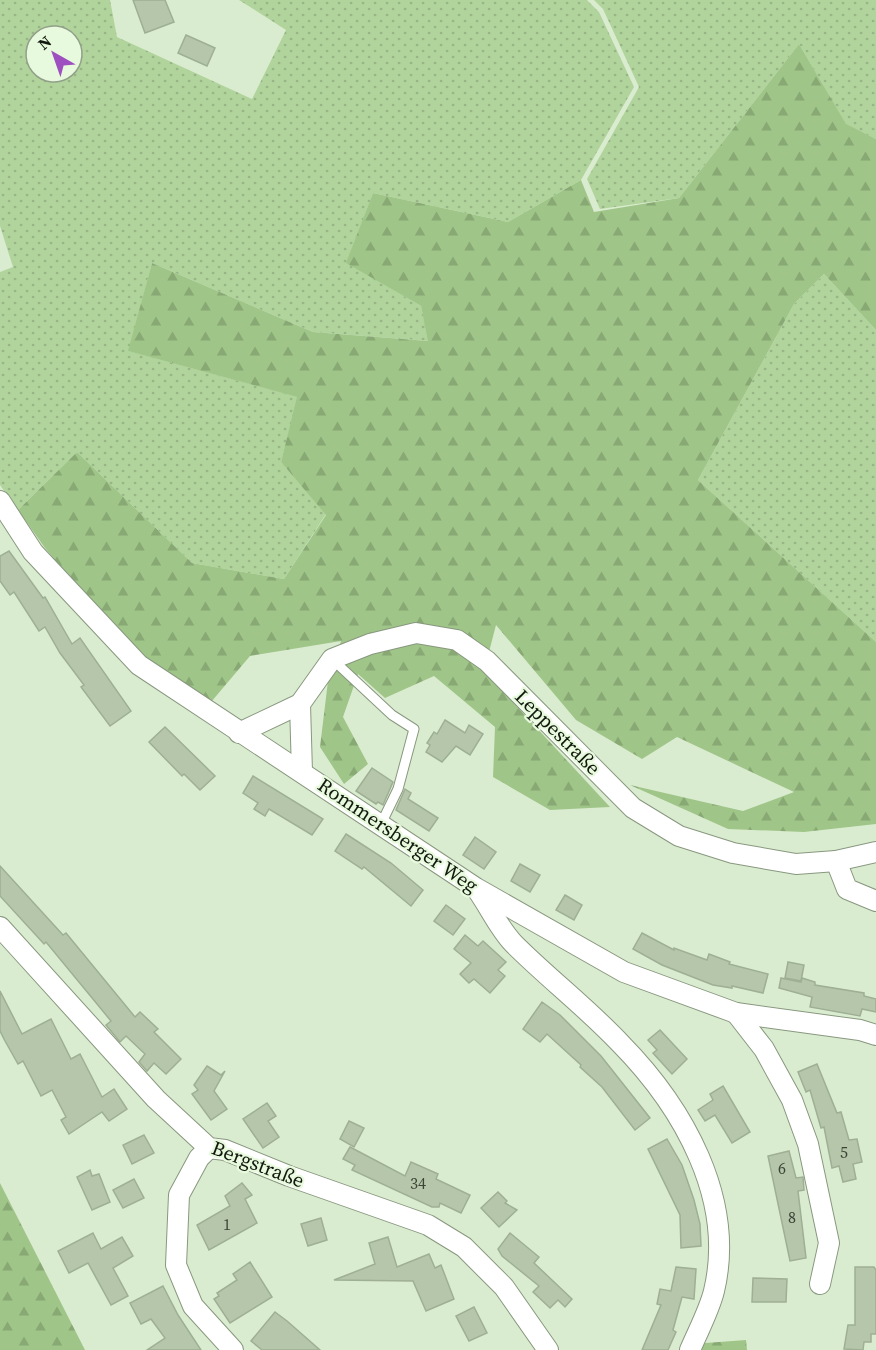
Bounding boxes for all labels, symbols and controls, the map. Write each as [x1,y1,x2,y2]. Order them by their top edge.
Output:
north arrow [24,24,84,84]
text: N [33,30,56,55]
street label: Leppestraße [509,683,607,781]
street label: Rommersberger Weg [312,771,484,899]
street label: Bergstraße [208,1134,308,1194]
house number: 5 [840,1141,848,1163]
house number: 6 [778,1157,786,1179]
house number: 34 [410,1172,426,1194]
house number: 8 [788,1206,796,1228]
house number: 1 [223,1213,231,1235]

